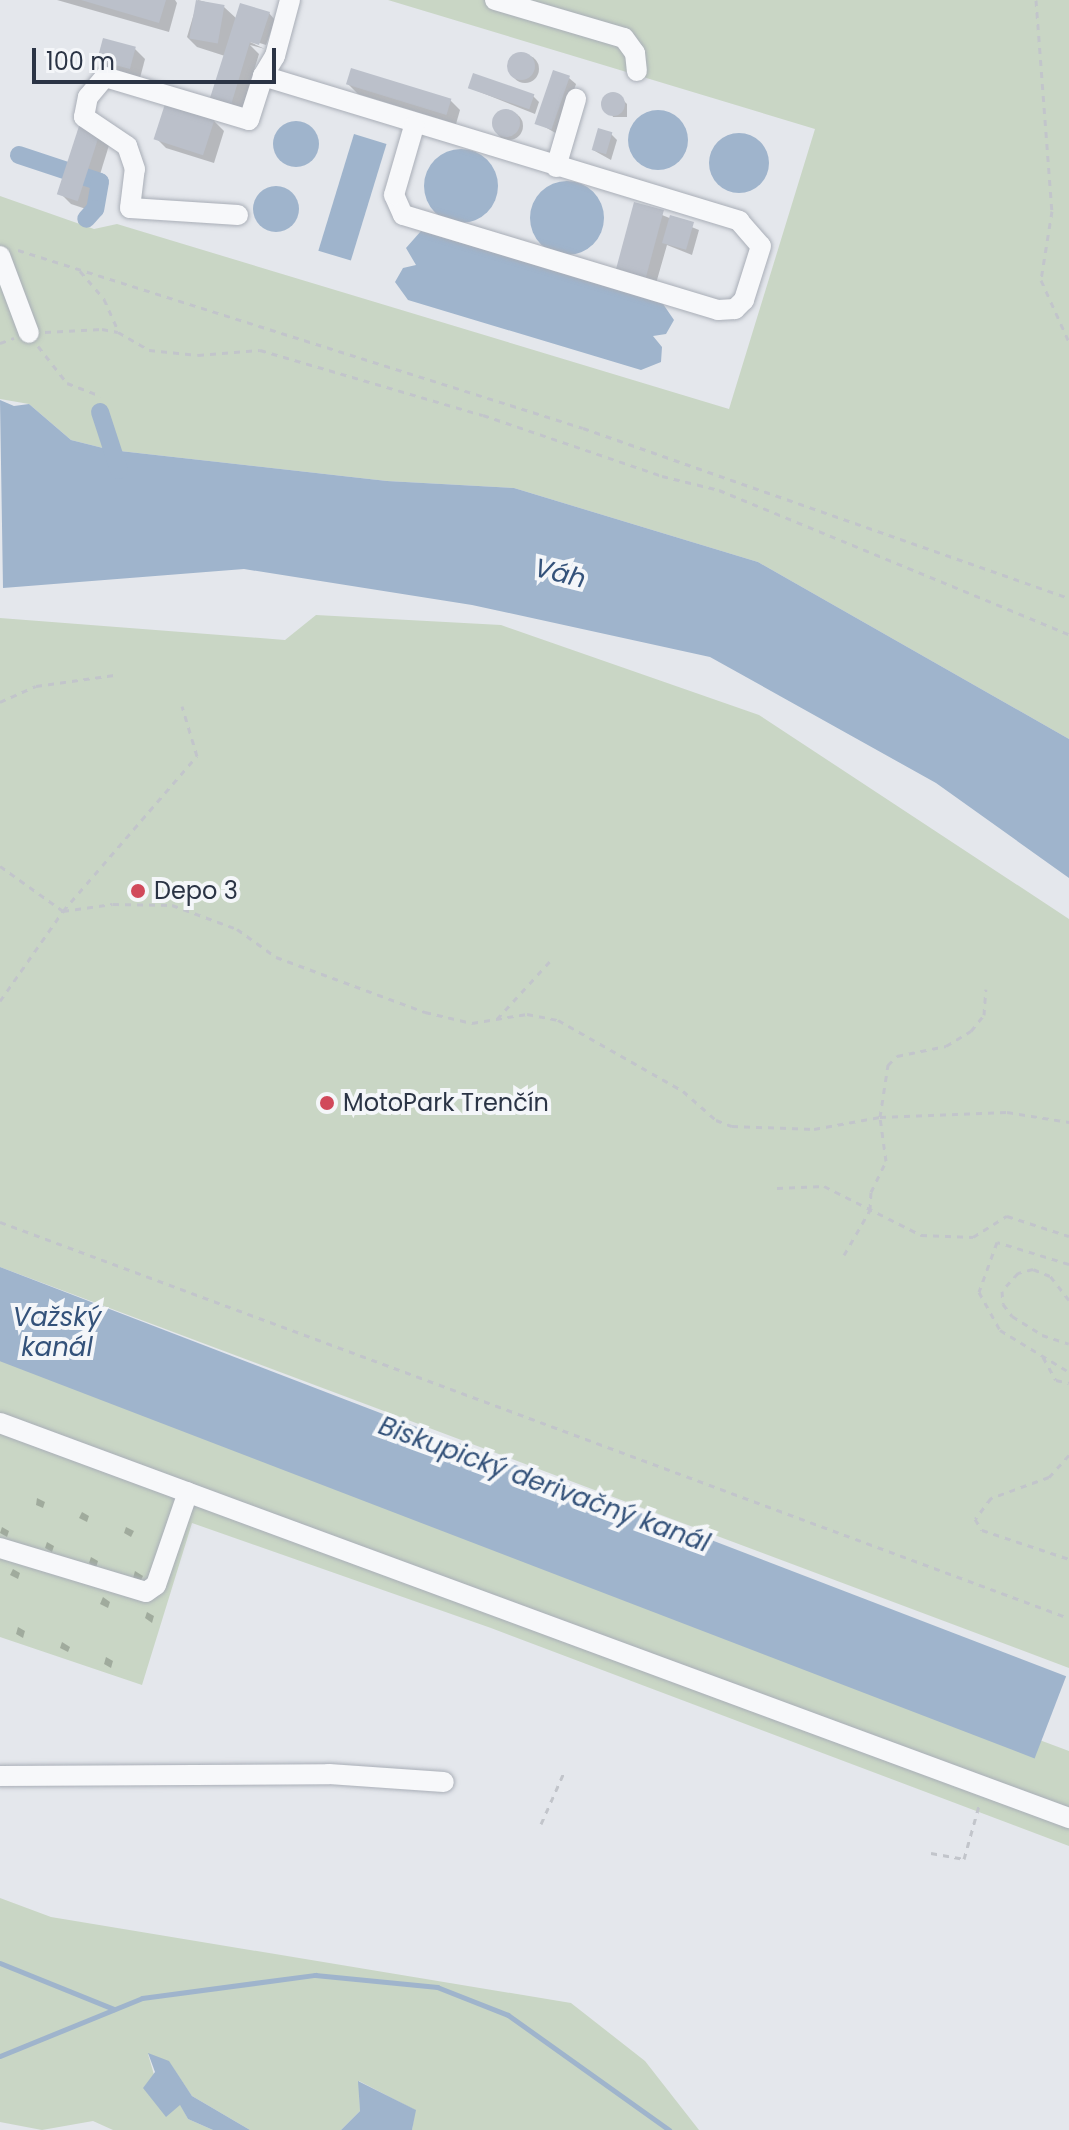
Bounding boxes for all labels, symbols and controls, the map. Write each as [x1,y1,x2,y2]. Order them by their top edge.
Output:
scale bar [36,32,280,82]
text: 100 m [46,45,115,78]
water label: Váh [531,553,589,595]
place label: Depo 3 [154,877,238,905]
marker: Depo 3 [129,882,147,900]
place label: MotoPark Trenčín [343,1089,549,1117]
marker: MotoPark Trenčín [318,1094,336,1112]
water label: Važský kanál [13,1302,101,1364]
water label: Biskupický derivačný kanál [374,1411,714,1559]

